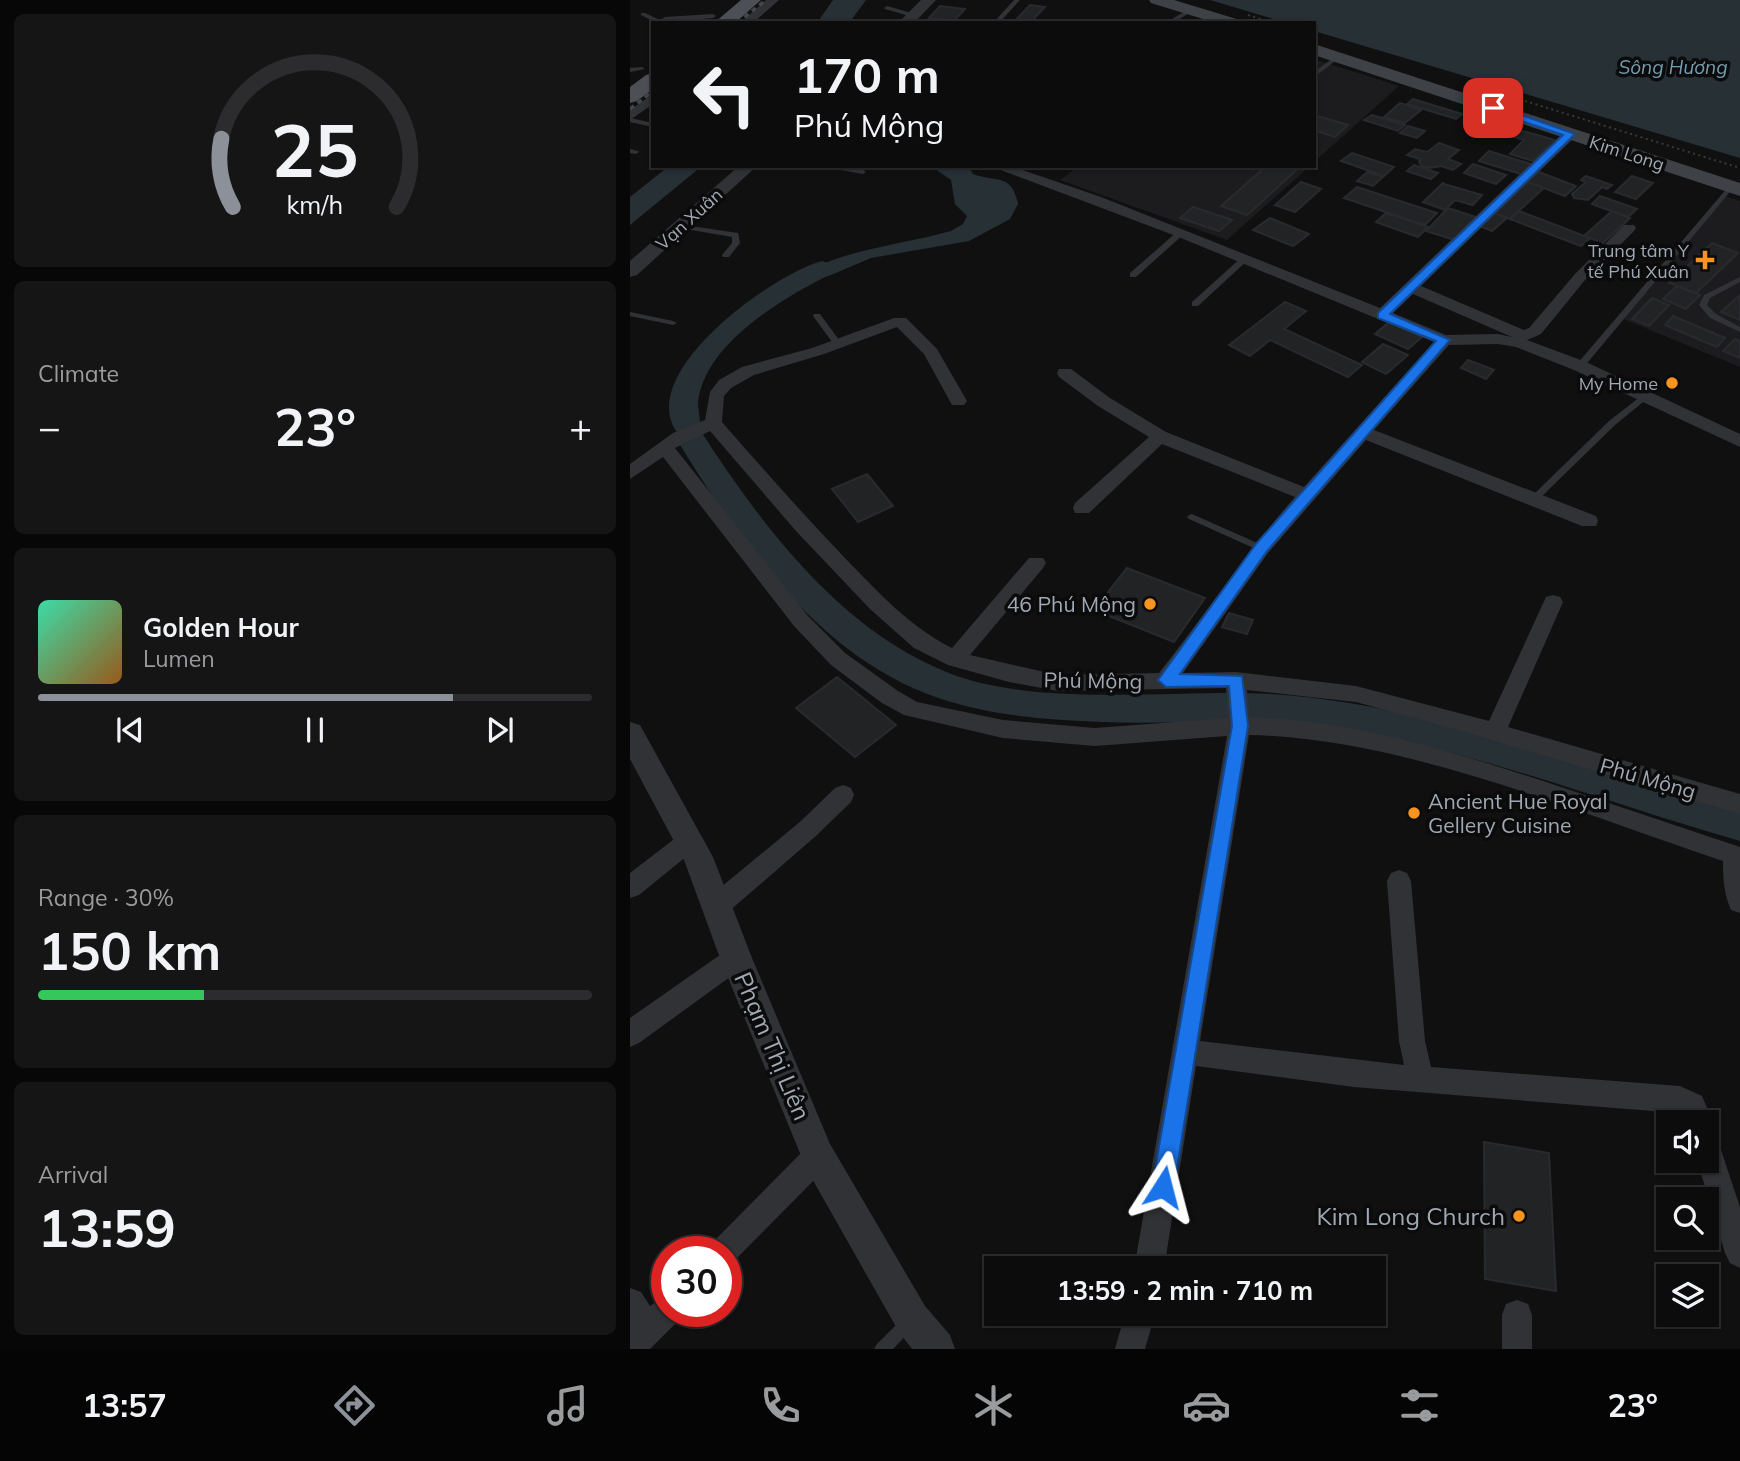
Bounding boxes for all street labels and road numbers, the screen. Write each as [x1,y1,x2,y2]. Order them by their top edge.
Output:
street label: Kim Long [1587,130,1667,176]
street label: Vạn Xuân [651,183,727,255]
street label: Phú Mộng [1043,666,1143,694]
street label: Phú Mộng [1597,752,1699,804]
street label: Phạm Thị Liên [728,967,818,1125]

